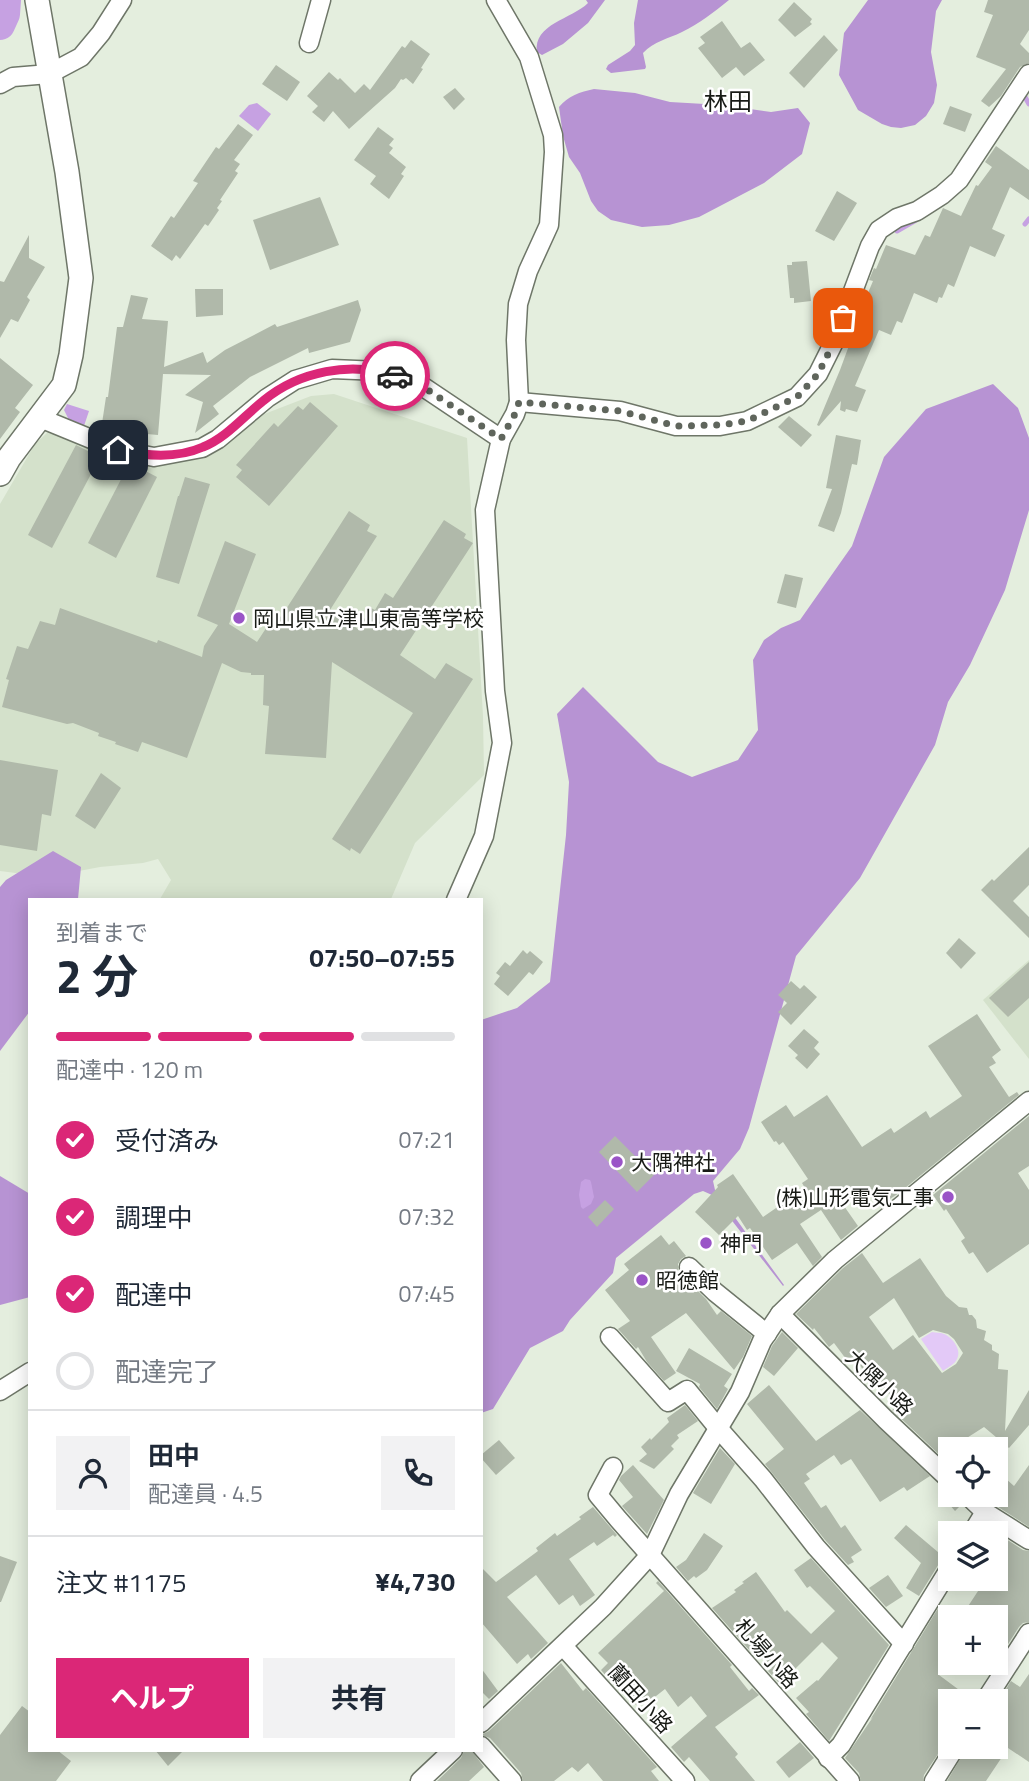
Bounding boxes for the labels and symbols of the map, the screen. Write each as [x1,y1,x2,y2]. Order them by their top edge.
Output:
district label: 林田 [704,83,752,119]
pin [813,288,873,348]
courier [360,341,430,411]
pin [88,420,148,480]
place label: 岡山県立津山東高等学校 [253,602,484,634]
marker: 岡山県立津山東高等学校 [231,610,247,626]
place label: 大隅神社 [631,1146,715,1178]
marker: 大隅神社 [609,1154,625,1170]
place label: (株)山形電気工事 [776,1181,934,1213]
marker: (株)山形電気工事 [940,1189,956,1205]
place label: 神門 [720,1227,762,1259]
marker: 神門 [698,1235,714,1251]
place label: 昭徳館 [656,1264,719,1296]
marker: 昭徳館 [634,1272,650,1288]
street label: 大隅小路 [839,1341,921,1423]
street label: 札場小路 [727,1611,807,1695]
street label: 蘭田小路 [601,1656,681,1740]

